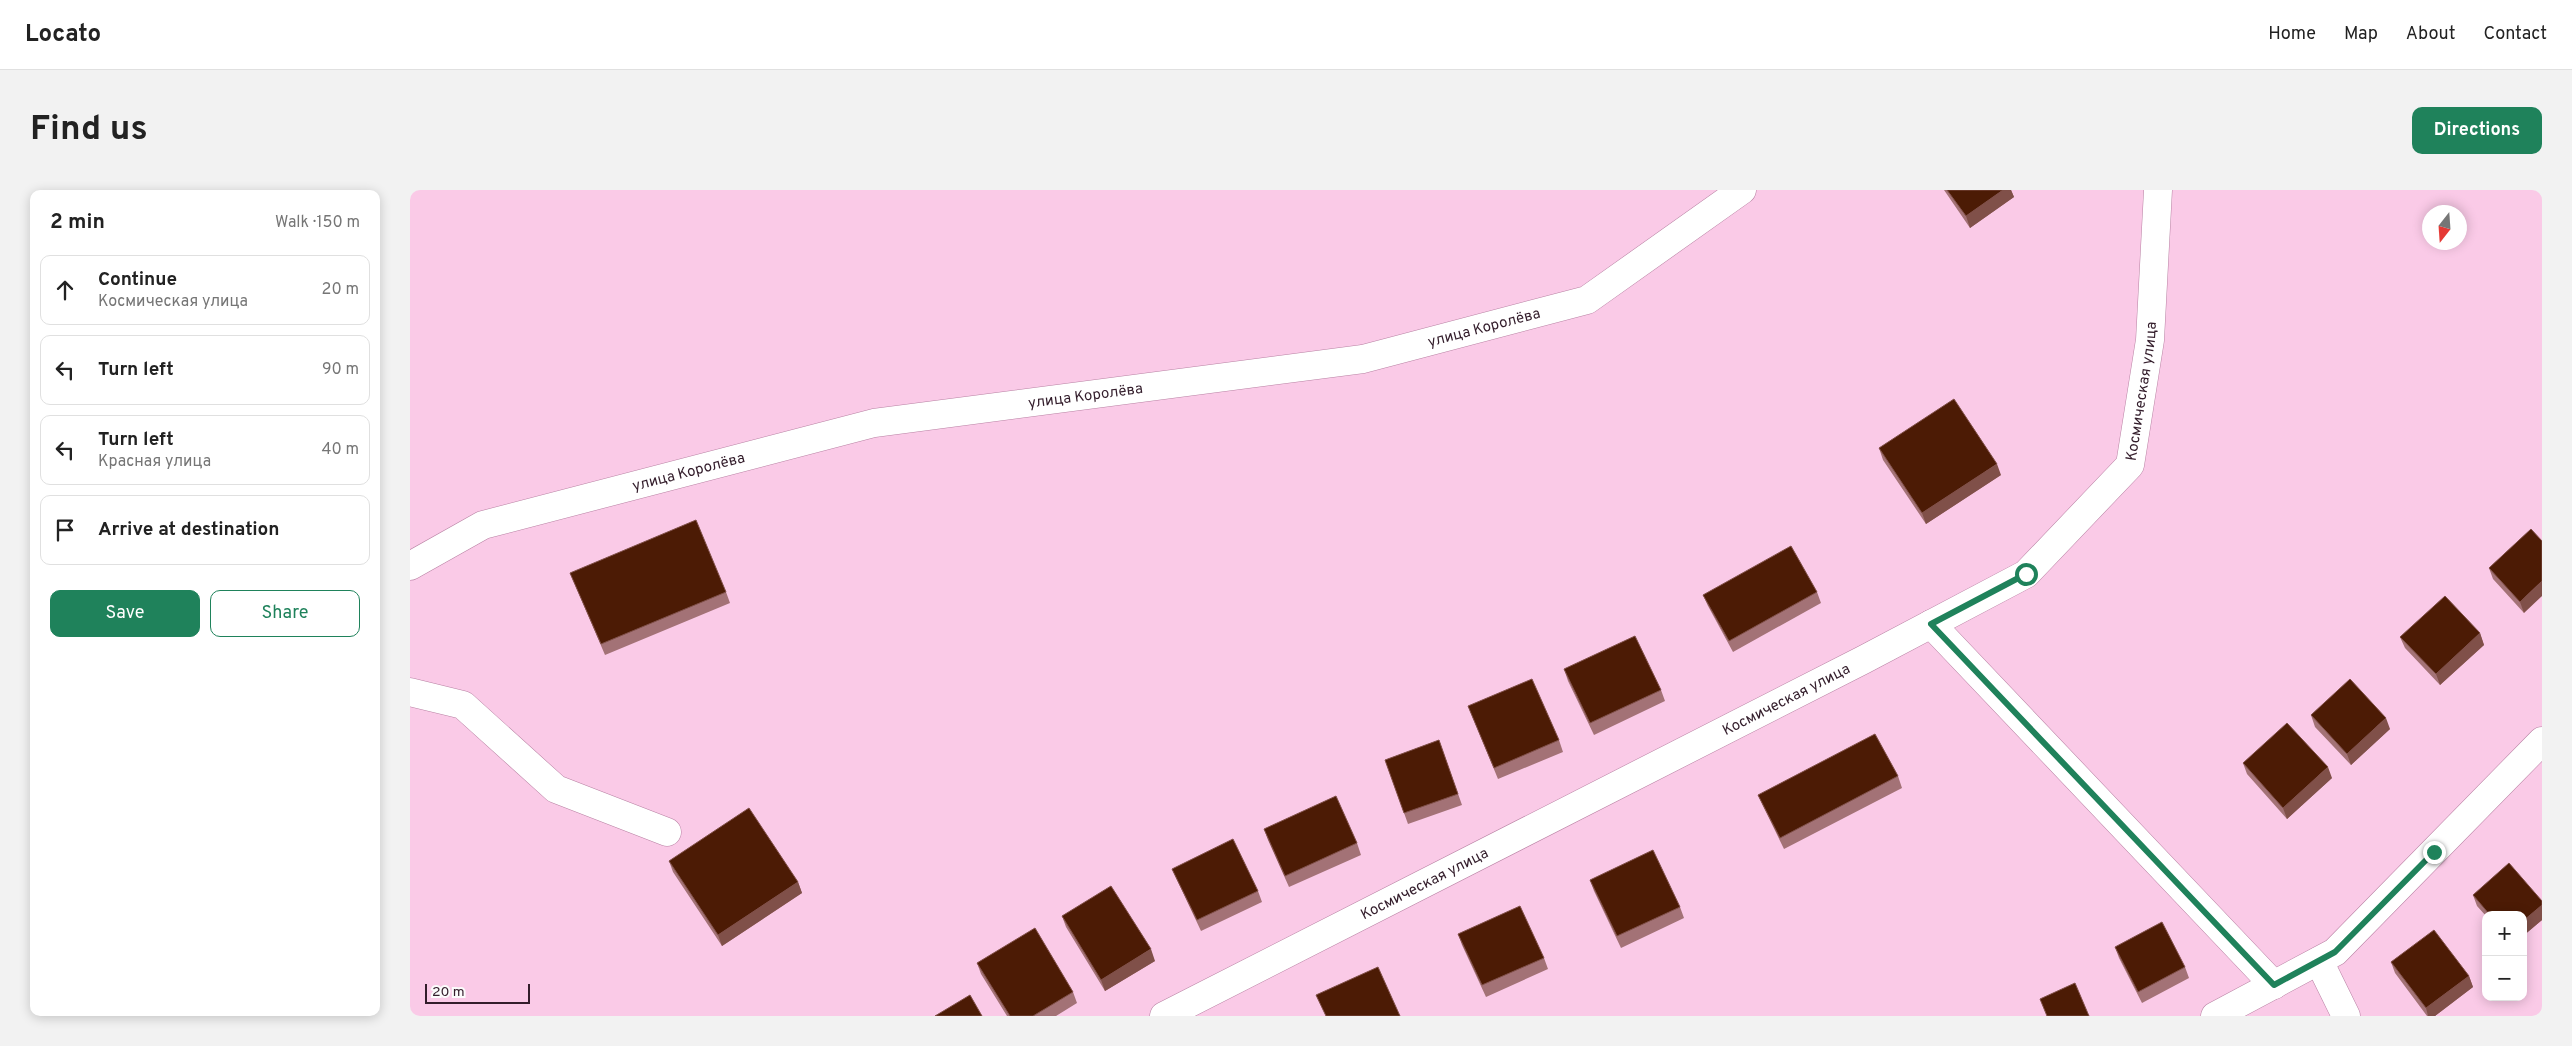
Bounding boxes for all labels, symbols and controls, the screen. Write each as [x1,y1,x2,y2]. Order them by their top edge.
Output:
text: Locato [25,20,101,50]
text: Home [2268,23,2316,46]
text: Map [2344,23,2378,46]
text: About [2406,23,2455,46]
text: Contact [2483,23,2547,46]
button: Directions [2412,107,2542,154]
text: Find us [30,108,148,152]
north arrow [2422,205,2467,250]
text: 2 min [50,209,105,236]
text: Walk · 150 m [275,213,360,233]
text: Continue [98,268,177,292]
icon: ahead [51,276,79,304]
text: 20 m [322,280,359,300]
text: Космическая улица [98,292,248,312]
street label: улица Королёва [1426,305,1543,353]
street label: Космическая улица [2123,321,2162,463]
icon: left [51,356,79,384]
text: Turn left [98,358,174,382]
text: 90 m [322,360,359,380]
street label: улица Королёва [1027,380,1144,414]
text: Turn left [98,428,174,452]
icon: left [51,436,79,464]
text: 40 m [321,440,359,460]
street label: улица Королёва [630,449,747,497]
text: Красная улица [98,452,211,472]
icon: arrive [51,516,79,544]
text: Arrive at destination [98,518,279,542]
route start [2015,563,2038,586]
button: Save [50,590,200,637]
button: Share [210,590,360,637]
street label: Космическая улица [1720,660,1854,741]
route end [2423,841,2446,864]
street label: Космическая улица [1358,844,1492,925]
map controls [2482,911,2527,1001]
button: + [2482,911,2527,956]
button: − [2482,956,2527,1001]
scale bar [425,981,530,1004]
text: 20 m [432,984,465,1001]

